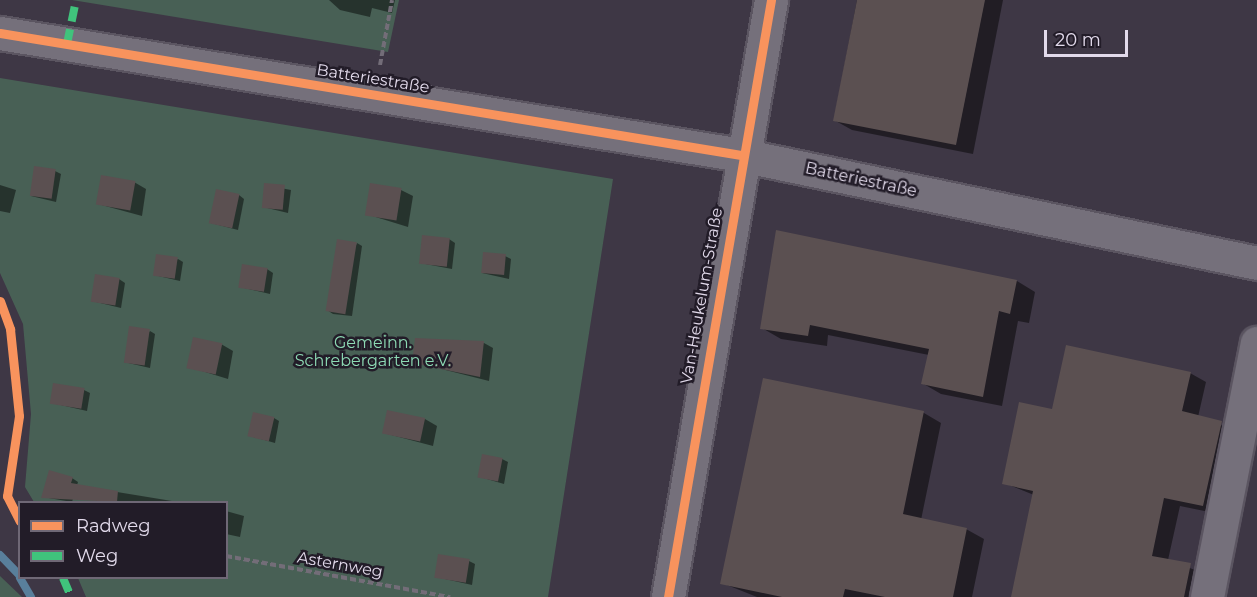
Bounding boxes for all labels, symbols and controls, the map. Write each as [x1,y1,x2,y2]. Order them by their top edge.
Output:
scale bar [1047,18,1131,56]
text: 20 m [1055,29,1101,51]
street label: Batteriestraße [315,61,431,97]
street label: Batteriestraße [803,159,919,201]
street label: Van-Heukelum-Straße [677,206,727,386]
park label: Gemeinn. Schrebergarten e.V. [295,333,451,371]
legend [18,501,228,579]
text: Radweg [76,515,151,537]
text: Weg [76,545,118,567]
street label: Asternweg [296,548,384,582]

